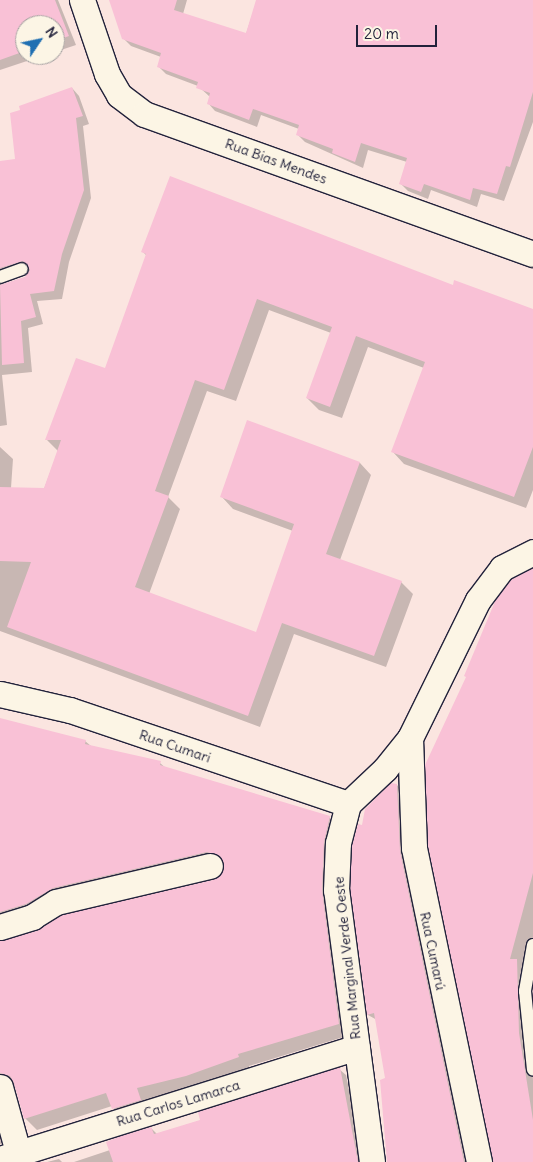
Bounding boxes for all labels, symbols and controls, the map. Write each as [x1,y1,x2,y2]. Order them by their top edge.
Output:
north arrow [15,15,65,65]
scale bar [358,15,439,47]
text: N [41,23,62,41]
text: 20 m [364,24,399,43]
street label: Rua Bias Mendes [223,135,329,187]
street label: Rua Cumari [137,726,213,766]
street label: Rua Marginal Verde Oeste [330,876,364,1040]
street label: Rua Cumarú [417,910,449,992]
street label: Rua Carlos Lamarca [114,1076,242,1130]

